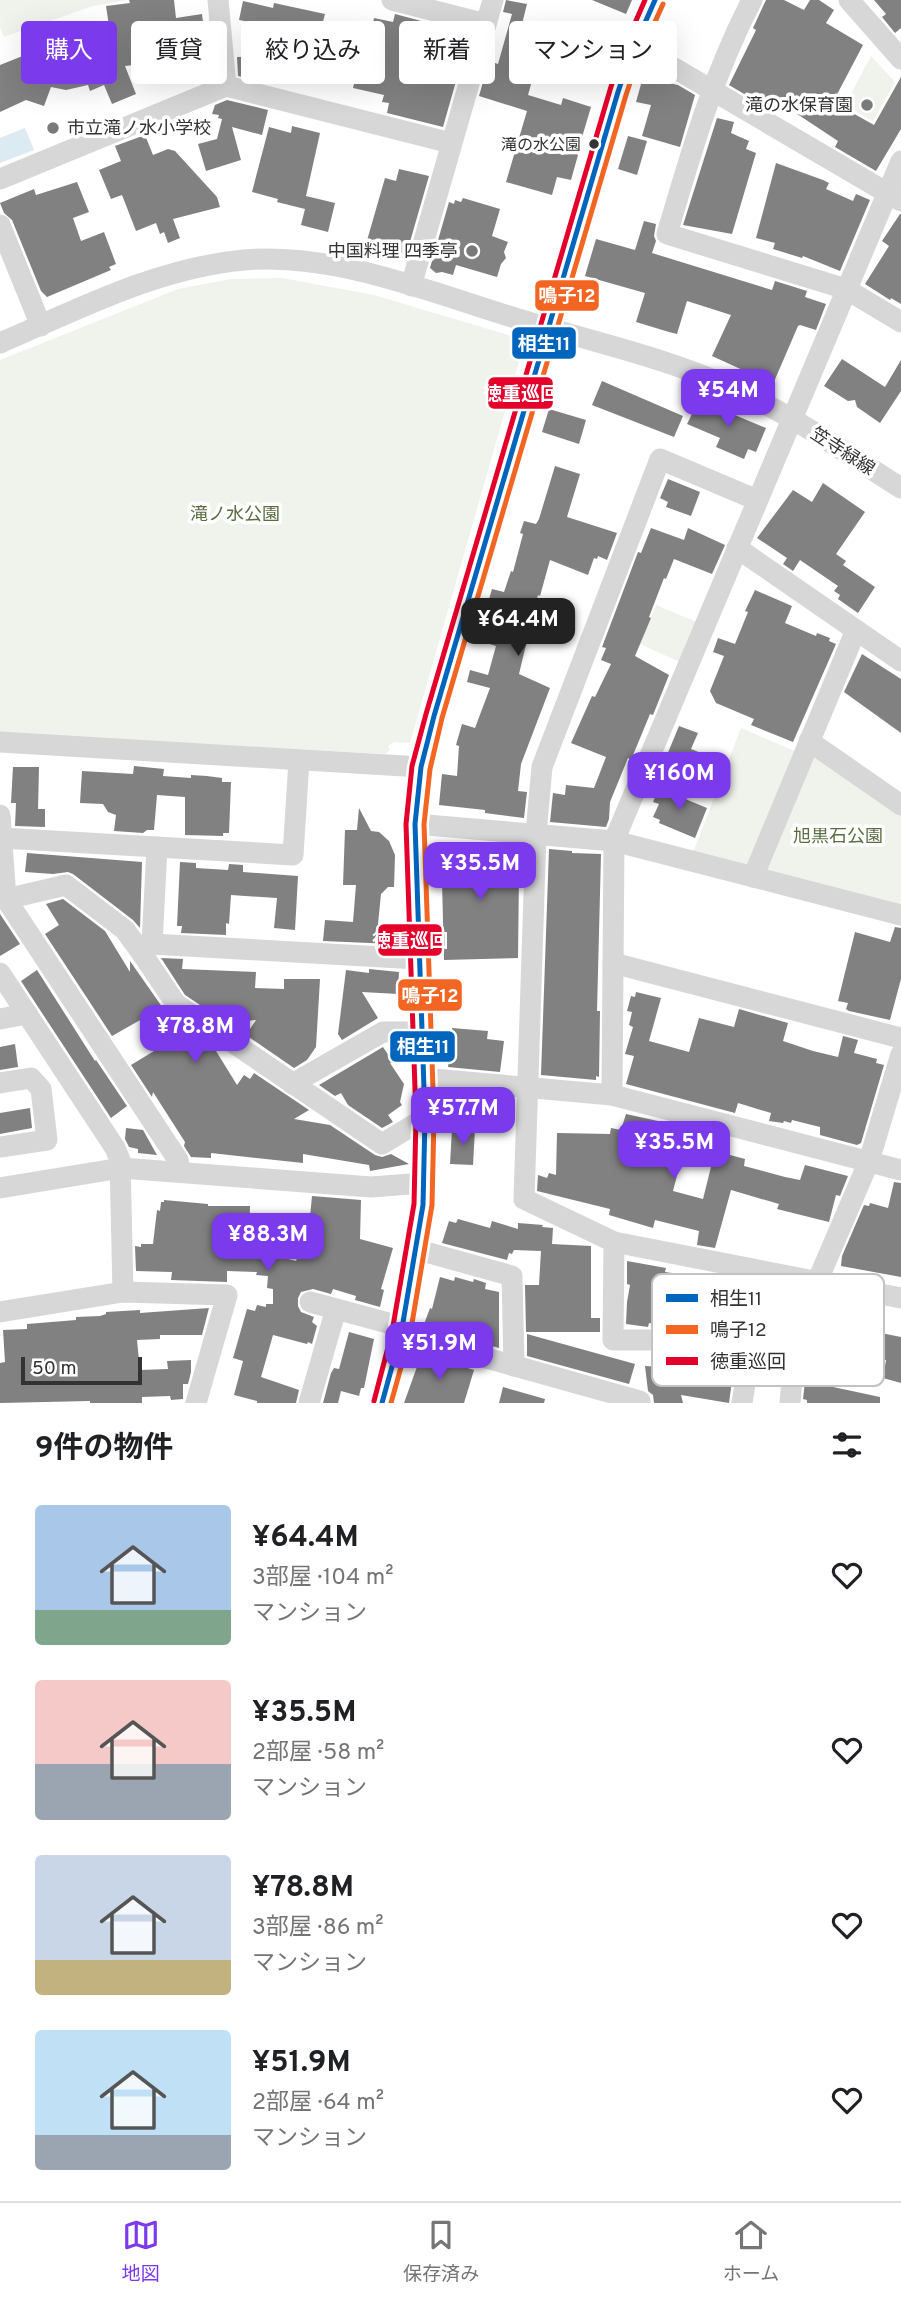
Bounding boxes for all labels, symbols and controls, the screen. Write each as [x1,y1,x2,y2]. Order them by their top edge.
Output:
chip: 購入 [21,21,117,84]
chip: 賃貸 [131,21,227,84]
chip: 絞り込み [241,21,385,84]
chip: 新着 [399,21,495,84]
chip: マンション [509,21,677,84]
place label: 滝の水保育園 [745,95,853,118]
marker: 滝の水保育園 [859,97,875,113]
place label: 市立滝ノ水小学校 [67,118,211,141]
marker: 市立滝ノ水小学校 [45,120,61,136]
place label: 滝の水公園 [501,136,581,156]
marker: 滝の水公園 [587,137,601,151]
place label: 中国料理 四季亭 [328,241,458,264]
marker: 中国料理 四季亭 [464,243,480,259]
line badge: 鳴子12 [534,279,600,312]
text: 鳴子12 [538,285,596,309]
line badge: 相生11 [511,326,577,360]
text: 相生11 [517,333,571,357]
pin: ¥54M [687,370,769,429]
line badge: 徳重巡回 [487,376,554,410]
text: ¥54M [697,377,759,406]
text: 徳重巡回 [483,383,559,407]
street label: 笠寺緑線 [806,423,879,482]
park label: 滝ノ水公園 [190,504,280,527]
pin: ¥64.4M [461,598,575,658]
text: ¥64.4M [477,606,559,635]
pin: ¥160M [630,752,728,812]
text: ¥160M [643,760,715,789]
park label: 旭黒石公園 [793,826,883,849]
pin: ¥35.5M [423,842,537,902]
text: ¥35.5M [440,850,520,879]
line badge: 徳重巡回 [377,923,443,957]
text: 徳重巡回 [372,930,448,954]
line badge: 鳴子12 [397,978,463,1012]
text: 鳴子12 [401,985,459,1009]
pin: ¥78.8M [138,1006,252,1065]
text: ¥78.8M [156,1013,234,1042]
line badge: 相生11 [389,1030,456,1063]
text: 相生11 [396,1036,450,1060]
pin: ¥57.7M [406,1088,520,1147]
text: ¥57.7M [427,1095,499,1124]
pin: ¥35.5M [617,1122,731,1181]
text: ¥35.5M [634,1129,714,1158]
pin: ¥88.3M [211,1214,325,1273]
text: ¥88.3M [228,1221,308,1250]
legend [652,1274,884,1386]
text: 相生11 [710,1288,762,1312]
text: 鳴子12 [710,1319,767,1343]
pin: ¥51.9M [382,1322,496,1382]
text: ¥51.9M [401,1330,477,1359]
text: 徳重巡回 [710,1351,786,1375]
scale bar [21,1354,142,1386]
text: 50 m [32,1357,77,1381]
icon: filters [828,1426,866,1464]
text: 9件の物件 [35,1431,173,1468]
text: ¥64.4M [252,1520,359,1557]
icon: home [91,1533,175,1617]
icon: heart [828,1556,866,1594]
text: 3部屋 · 104 m² [252,1564,394,1593]
text: マンション [252,1600,367,1629]
text: ¥35.5M [252,1695,356,1732]
icon: home [91,1708,175,1792]
icon: heart [828,1731,866,1769]
text: 2部屋 · 58 m² [252,1739,384,1768]
text: マンション [252,1775,367,1804]
text: ¥78.8M [252,1870,354,1907]
icon: home [91,1883,175,1967]
icon: heart [828,1906,866,1944]
text: 3部屋 · 86 m² [252,1914,384,1943]
text: マンション [252,1950,367,1979]
text: ¥51.9M [252,2045,351,2082]
icon: home [91,2058,175,2142]
icon: heart [828,2081,866,2119]
text: 2部屋 · 64 m² [252,2089,384,2118]
text: マンション [252,2125,367,2154]
tab: 地図 [122,2216,160,2287]
tab: 保存済み [403,2216,479,2287]
tab: ホーム [723,2216,779,2287]

